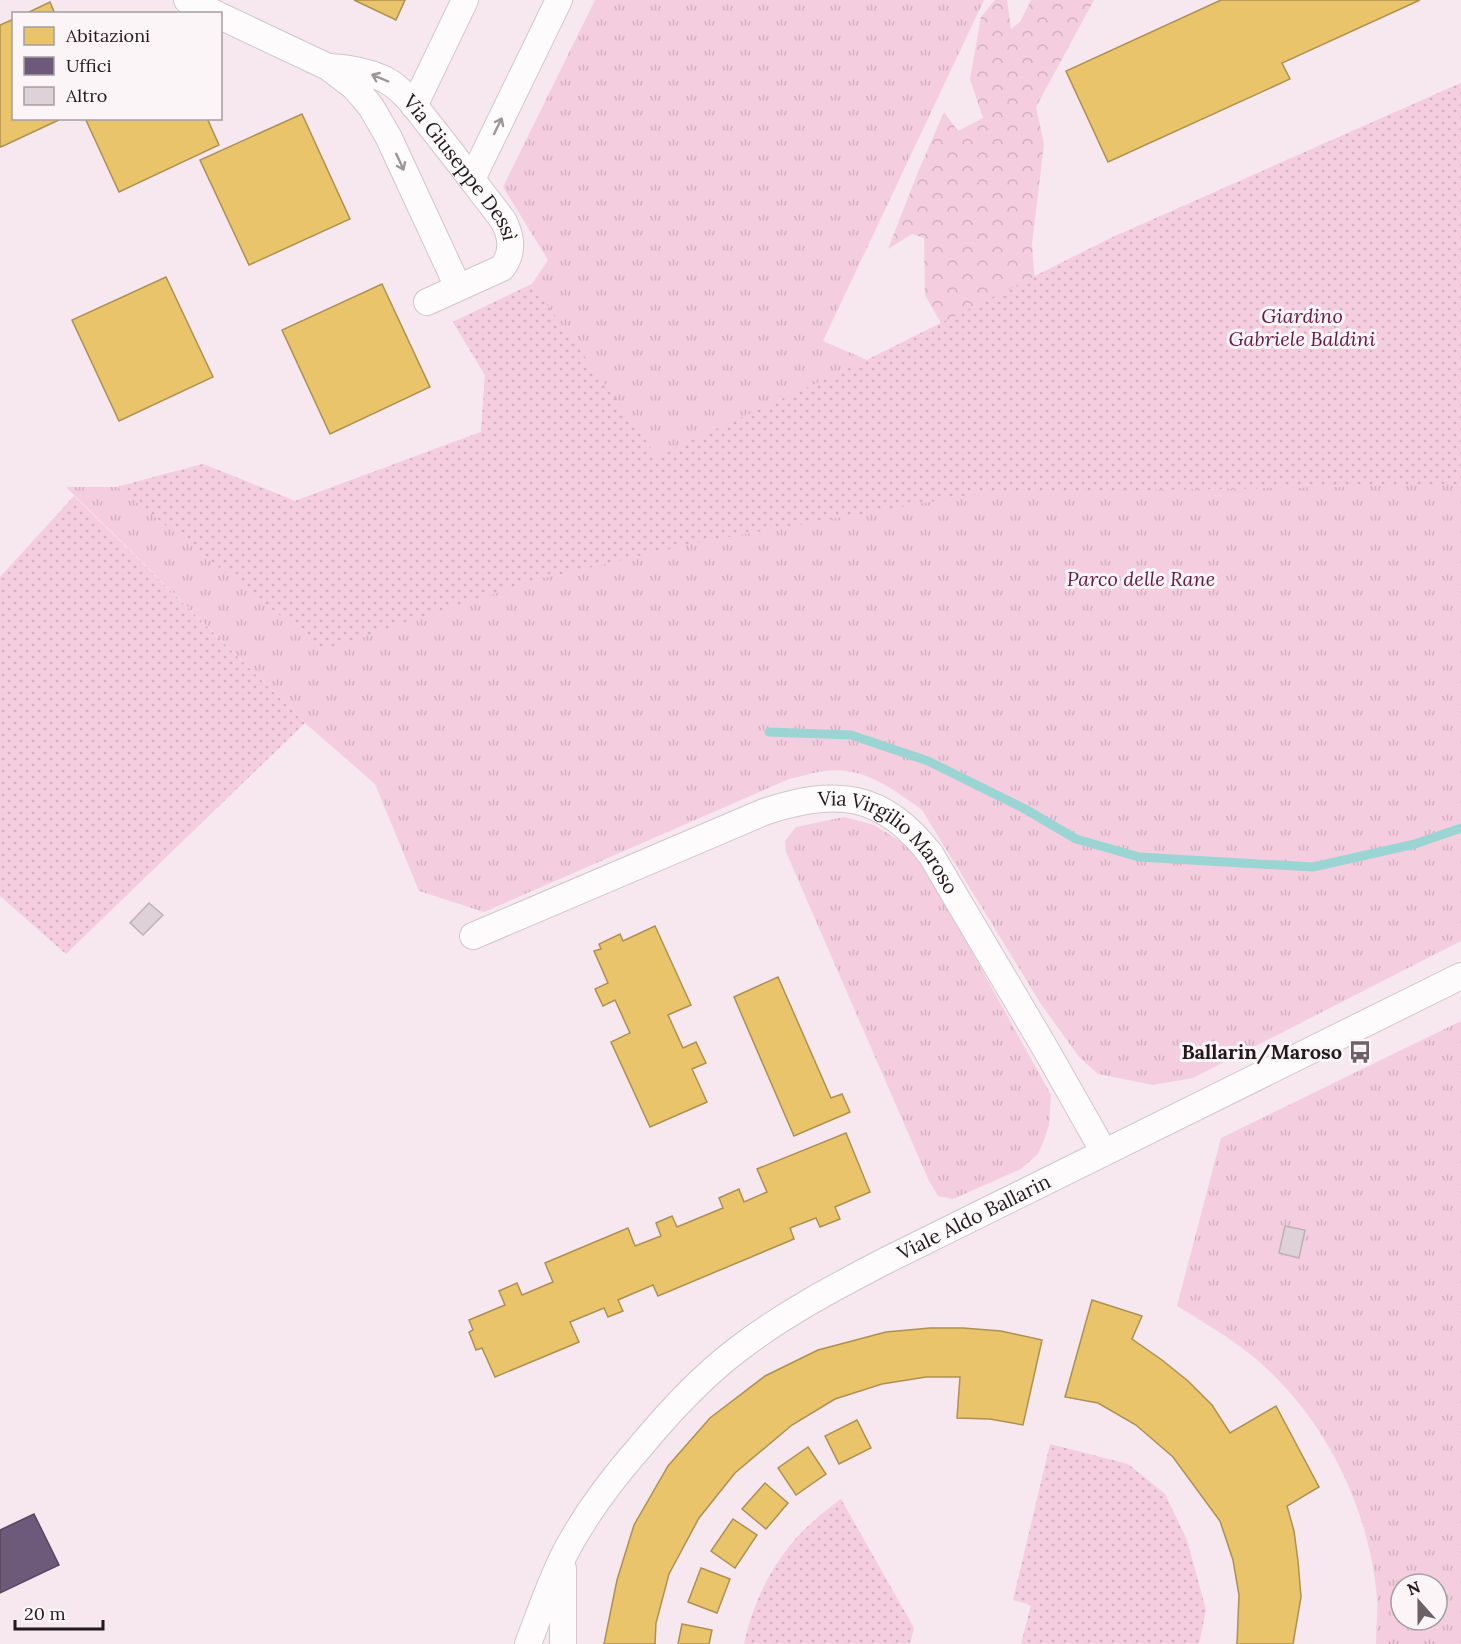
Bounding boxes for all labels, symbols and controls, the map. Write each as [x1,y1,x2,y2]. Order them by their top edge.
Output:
legend [12,12,222,120]
text: Abitazioni [65,24,150,47]
text: Uffici [66,54,111,77]
one-way arrow [371,72,390,83]
text: Altro [65,84,107,107]
street label: Via Giuseppe Dessì [398,88,523,242]
one-way arrow [492,118,504,136]
one-way arrow [395,152,407,170]
park label: Giardino Gabriele Baldini [1228,303,1376,351]
park label: Parco delle Rane [1067,566,1215,591]
street label: Via Virgilio Maroso [816,785,964,898]
place label: Ballarin/Maroso [1181,1039,1342,1065]
bus stop icon: Ballarin/Maroso [1347,1039,1373,1065]
street label: Viale Aldo Ballarin [892,1168,1054,1265]
north arrow [1389,1572,1449,1632]
text: N [1404,1576,1423,1600]
scale bar [15,1593,104,1631]
text: 20 m [24,1602,66,1625]

